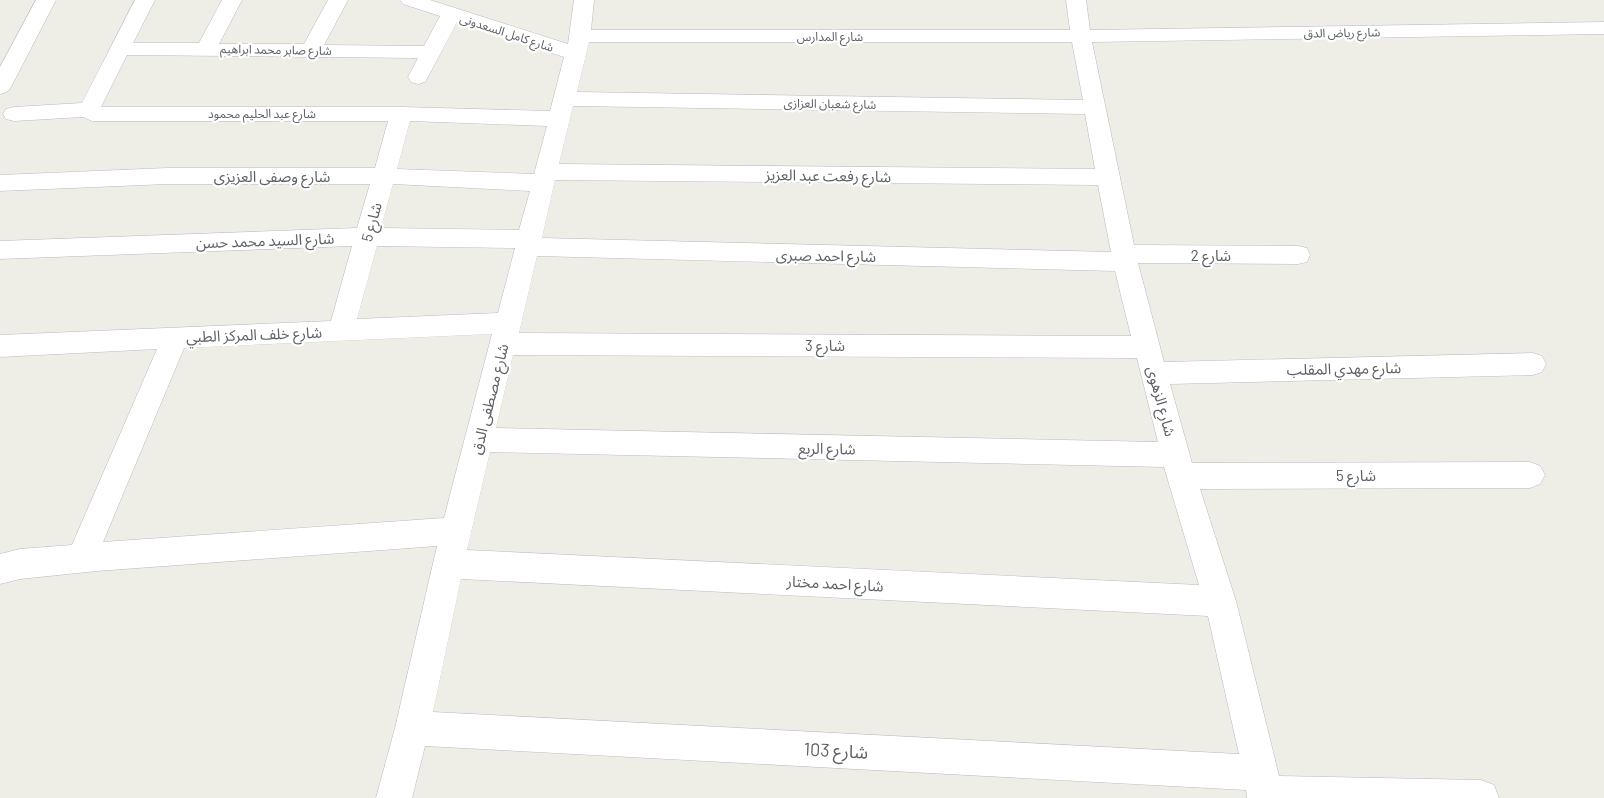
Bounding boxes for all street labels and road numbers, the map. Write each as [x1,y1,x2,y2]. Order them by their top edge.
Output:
street label: شارع كامل السعدونى [457,10,556,57]
street label: شارع رياض الدق [1304,24,1380,43]
street label: شارع المدارس [797,29,863,46]
street label: شارع صابر محمد ابراهيم [220,41,332,60]
street label: شارع شعبان العزازى [783,95,876,114]
street label: شارع عبد الحليم محمود [208,106,316,123]
street label: شارع رفعت عبد العزيز [764,165,891,189]
street label: شارع وصفى العزيزى [214,167,331,189]
street label: شارع 5 [357,200,389,245]
street label: شارع السيد محمد حسن [195,229,335,255]
street label: شارع احمد صبرى [776,245,877,269]
street label: شارع 2 [1191,246,1231,268]
street label: شارع خلف المركز الطبي [186,323,323,349]
street label: شارع 3 [805,336,845,358]
street label: شارع مصطفى الدق [467,342,515,457]
street label: شارع مهدي المقلب [1287,358,1402,382]
street label: شارع الزهوى [1140,364,1180,439]
street label: شارع الربع [798,439,856,462]
street label: شارع 5 [1336,466,1376,488]
street label: شارع احمد مختار [785,571,884,599]
street label: شارع 103 [803,737,869,767]

